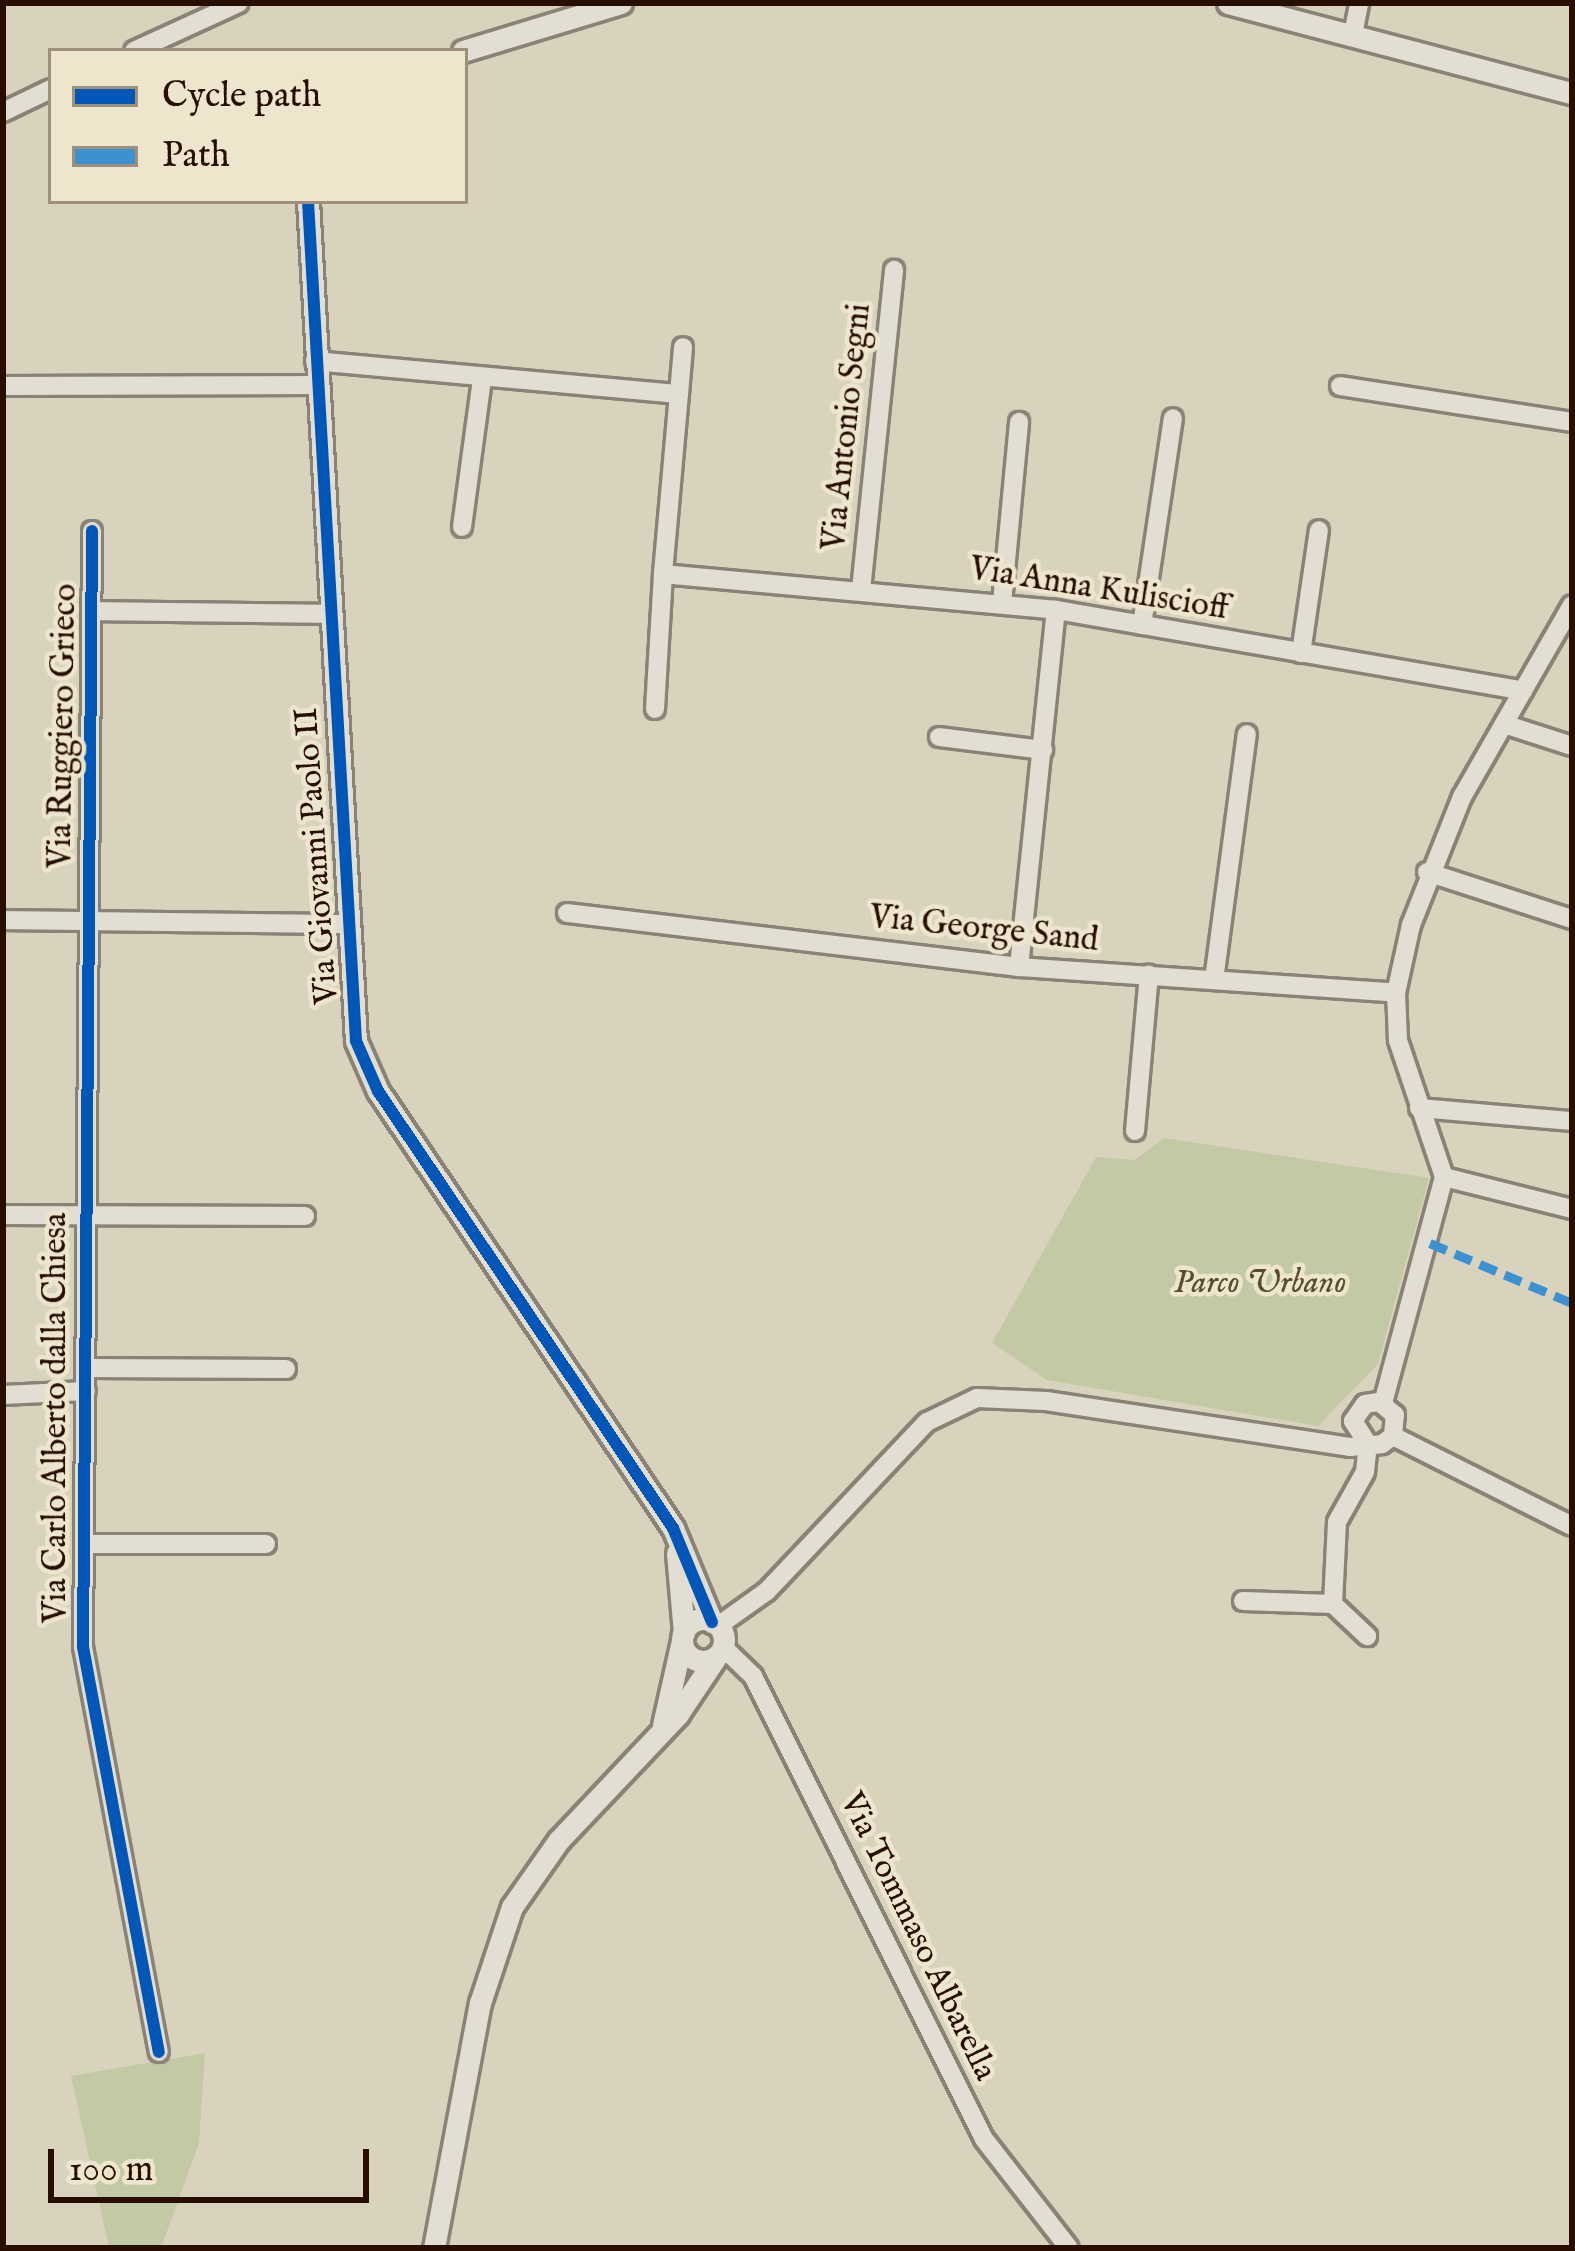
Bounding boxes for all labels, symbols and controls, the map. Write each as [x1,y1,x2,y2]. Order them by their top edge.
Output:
legend [48,48,468,204]
text: Cycle path [162,73,321,119]
text: Path [162,133,230,179]
street label: Via Antonio Segni [815,302,881,552]
street label: Via Anna Kuliscioff [967,550,1231,630]
street label: Via Ruggiero Grieco [42,583,86,869]
street label: Via Giovanni Paolo II [288,706,348,1006]
street label: Via George Sand [868,898,1100,962]
street label: Via Carlo Alberto dalla Chiesa [37,1213,77,1623]
park label: Parco Urbano [1174,1264,1346,1304]
street label: Via Tommaso Albarella [830,1787,1004,2087]
scale bar [54,2125,375,2199]
text: 100 m [69,2147,153,2193]

